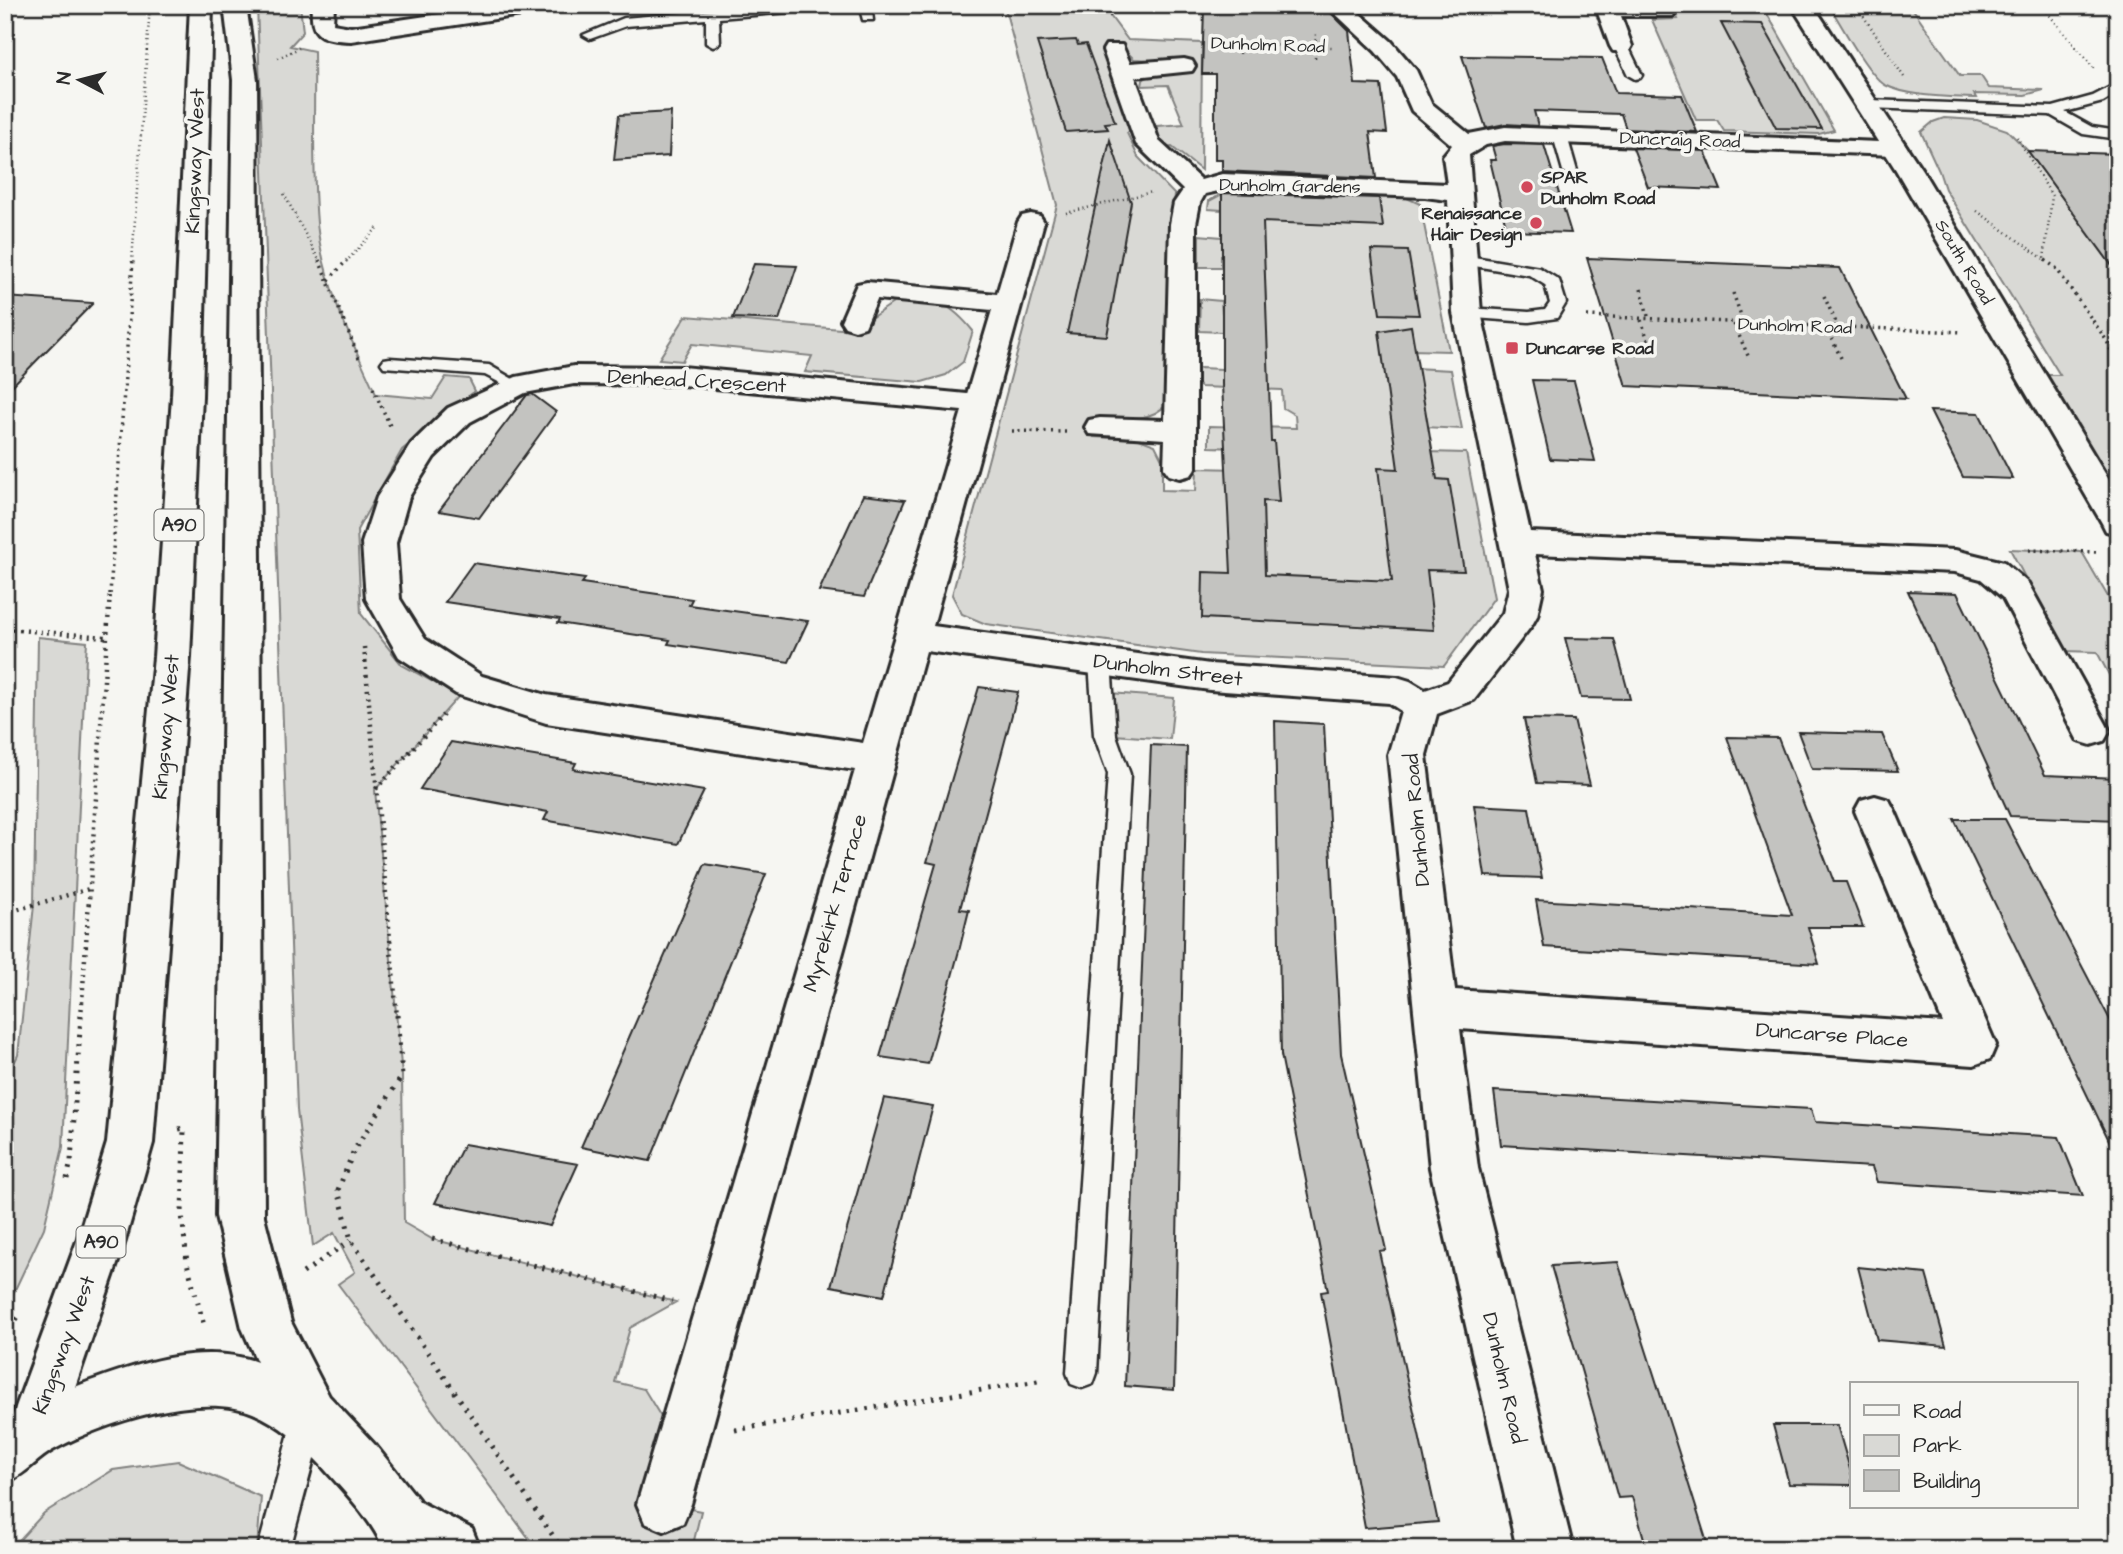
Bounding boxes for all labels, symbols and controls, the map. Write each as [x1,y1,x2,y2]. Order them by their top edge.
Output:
street label: Dunholm Road [1210,31,1326,59]
north arrow [46,46,116,116]
text: N [50,70,79,86]
street label: Kingsway West [178,87,214,234]
street label: Duncraig Road [1619,125,1741,156]
place label: SPAR Dunholm Road [1540,165,1656,211]
street label: Dunholm Gardens [1219,172,1361,200]
marker: SPAR Dunholm Road [1519,179,1535,195]
place label: Renaissance Hair Design [1421,201,1522,248]
marker: Renaissance Hair Design [1528,215,1544,231]
street label: South Road [1929,215,1999,309]
street label: Dunholm Road [1737,312,1853,340]
place label: Duncarse Road [1526,336,1654,361]
marker: Duncarse Road [1504,340,1520,356]
street label: Denhead Crescent [607,362,788,400]
road number: A90 [154,510,204,540]
street label: Dunholm Street [1092,646,1245,694]
street label: Kingsway West [145,653,189,801]
street label: Dunholm Road [1397,752,1437,888]
street label: Myrekirk Terrace [796,811,876,996]
street label: Duncarse Place [1755,1015,1909,1055]
road number: A90 [76,1226,126,1258]
street label: Kingsway West [25,1271,105,1419]
street label: Dunholm Road [1475,1310,1533,1446]
legend [1850,1382,2078,1508]
text: Road [1913,1397,1961,1426]
text: Park [1913,1431,1962,1460]
text: Building [1913,1467,1981,1498]

